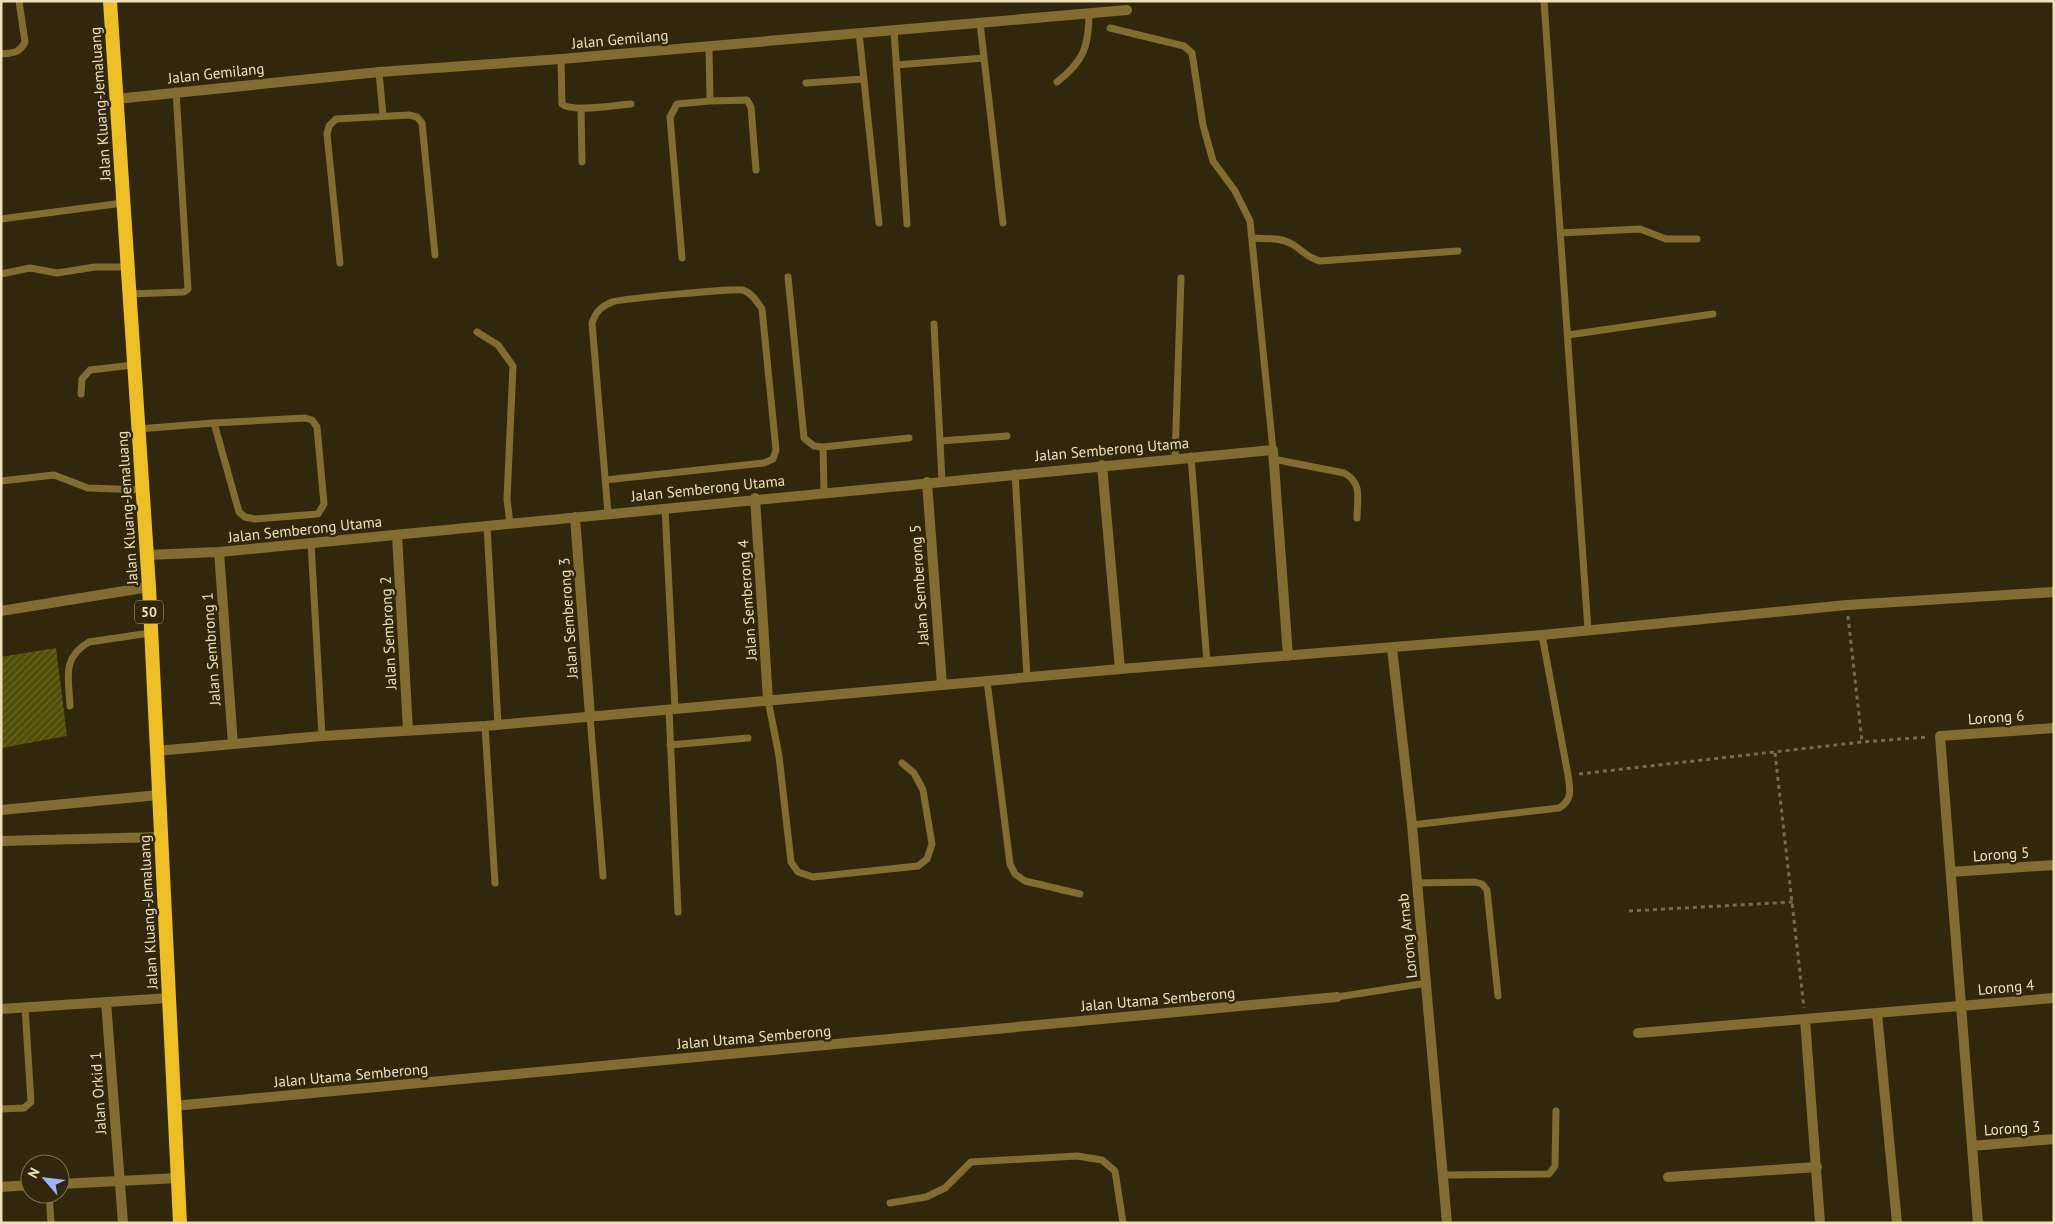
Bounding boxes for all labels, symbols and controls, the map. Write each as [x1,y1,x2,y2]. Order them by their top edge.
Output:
street label: Jalan Gemilang [570,25,669,53]
street label: Jalan Kluang-Jemaluang [85,26,115,183]
street label: Jalan Gemilang [166,58,265,88]
street label: Jalan Kluang-Jemaluang [112,430,142,587]
street label: Jalan Semberong Utama [1033,433,1190,465]
street label: Jalan Semberong Utama [629,470,786,506]
street label: Jalan Semberong Utama [226,511,383,547]
street label: Jalan Semberong 5 [905,524,933,647]
street label: Jalan Semberong 4 [733,539,761,662]
street label: Jalan Semberong 3 [554,557,582,680]
street label: Jalan Sembrong 2 [376,576,401,691]
street label: Jalan Sembrong 1 [198,592,224,707]
road number: 50 [135,600,163,624]
street label: Lorong 6 [1967,706,2025,728]
street label: Jalan Kluang-Jemaluang [134,834,162,991]
street label: Lorong 5 [1972,843,2030,865]
street label: Lorong Arnab [1393,893,1421,979]
street label: Lorong 4 [1977,975,2035,999]
street label: Jalan Utama Semberong [1079,983,1236,1015]
street label: Jalan Utama Semberong [675,1021,832,1053]
street label: Jalan Orkid 1 [86,1051,110,1136]
street label: Jalan Utama Semberong [272,1059,429,1091]
street label: Lorong 3 [1983,1117,2041,1139]
north arrow [20,1154,70,1204]
text: N [23,1165,44,1181]

